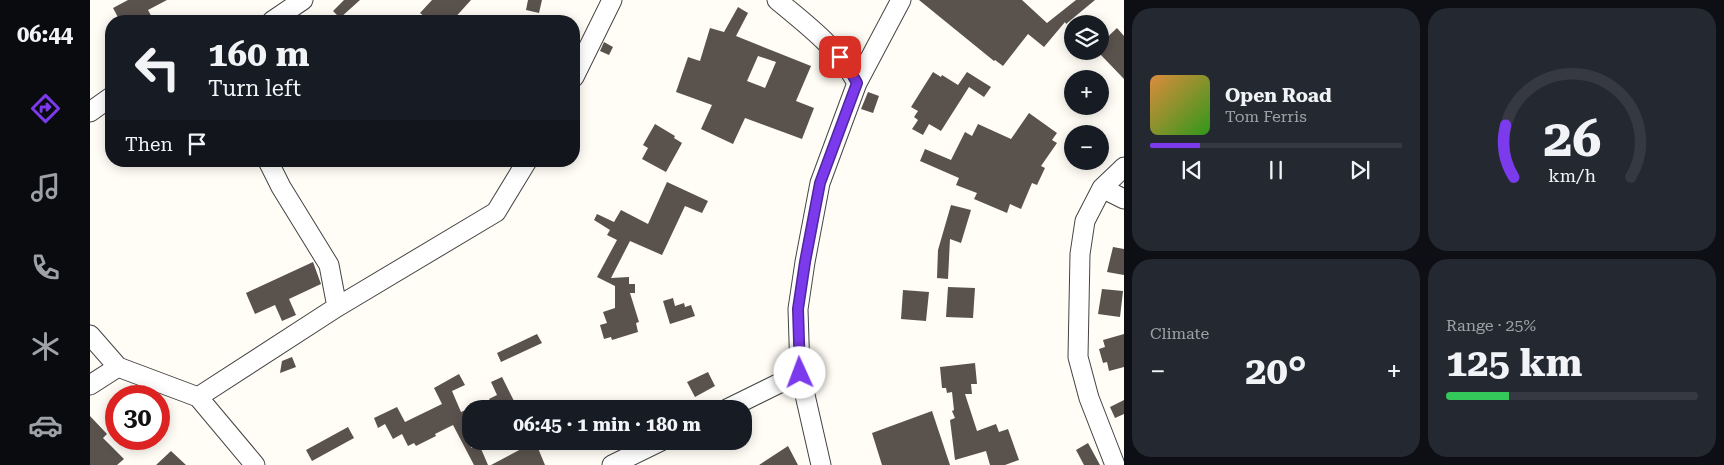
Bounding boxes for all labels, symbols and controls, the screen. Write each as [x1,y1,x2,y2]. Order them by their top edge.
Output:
map controls [1064,15,1109,170]
button: layers [1064,15,1109,60]
text: 06:44 [17,22,73,47]
text: 160 m [208,34,309,75]
icon: left [125,35,190,100]
pin [819,36,861,78]
icon: arrive [826,43,854,71]
button: + [1064,70,1109,115]
text: Turn left [208,76,301,101]
text: Open Road [1225,84,1332,107]
icon: directions [28,91,63,126]
text: Tom Ferris [1225,107,1307,126]
text: 26 [1543,108,1601,169]
button: − [1064,125,1109,170]
icon: arrive [183,130,211,158]
text: Then [125,133,173,156]
icon: previous [1178,156,1206,184]
icon: pause [1262,156,1290,184]
icon: next [1346,156,1374,184]
text: km/h [1548,165,1596,186]
icon: music [28,170,63,205]
icon: phone [28,250,63,285]
text: Range · 25% [1446,316,1536,335]
text: Climate [1150,324,1209,343]
icon: climate [28,329,63,364]
text: 125 km [1446,341,1582,385]
position arrow [773,346,825,398]
text: 20° [1245,349,1307,393]
text: − [1150,355,1166,388]
text: + [1386,355,1402,388]
speed limit sign: 30 [105,385,170,450]
icon: car [28,408,63,443]
text: 06:45 · 1 min · 180 m [513,413,701,436]

